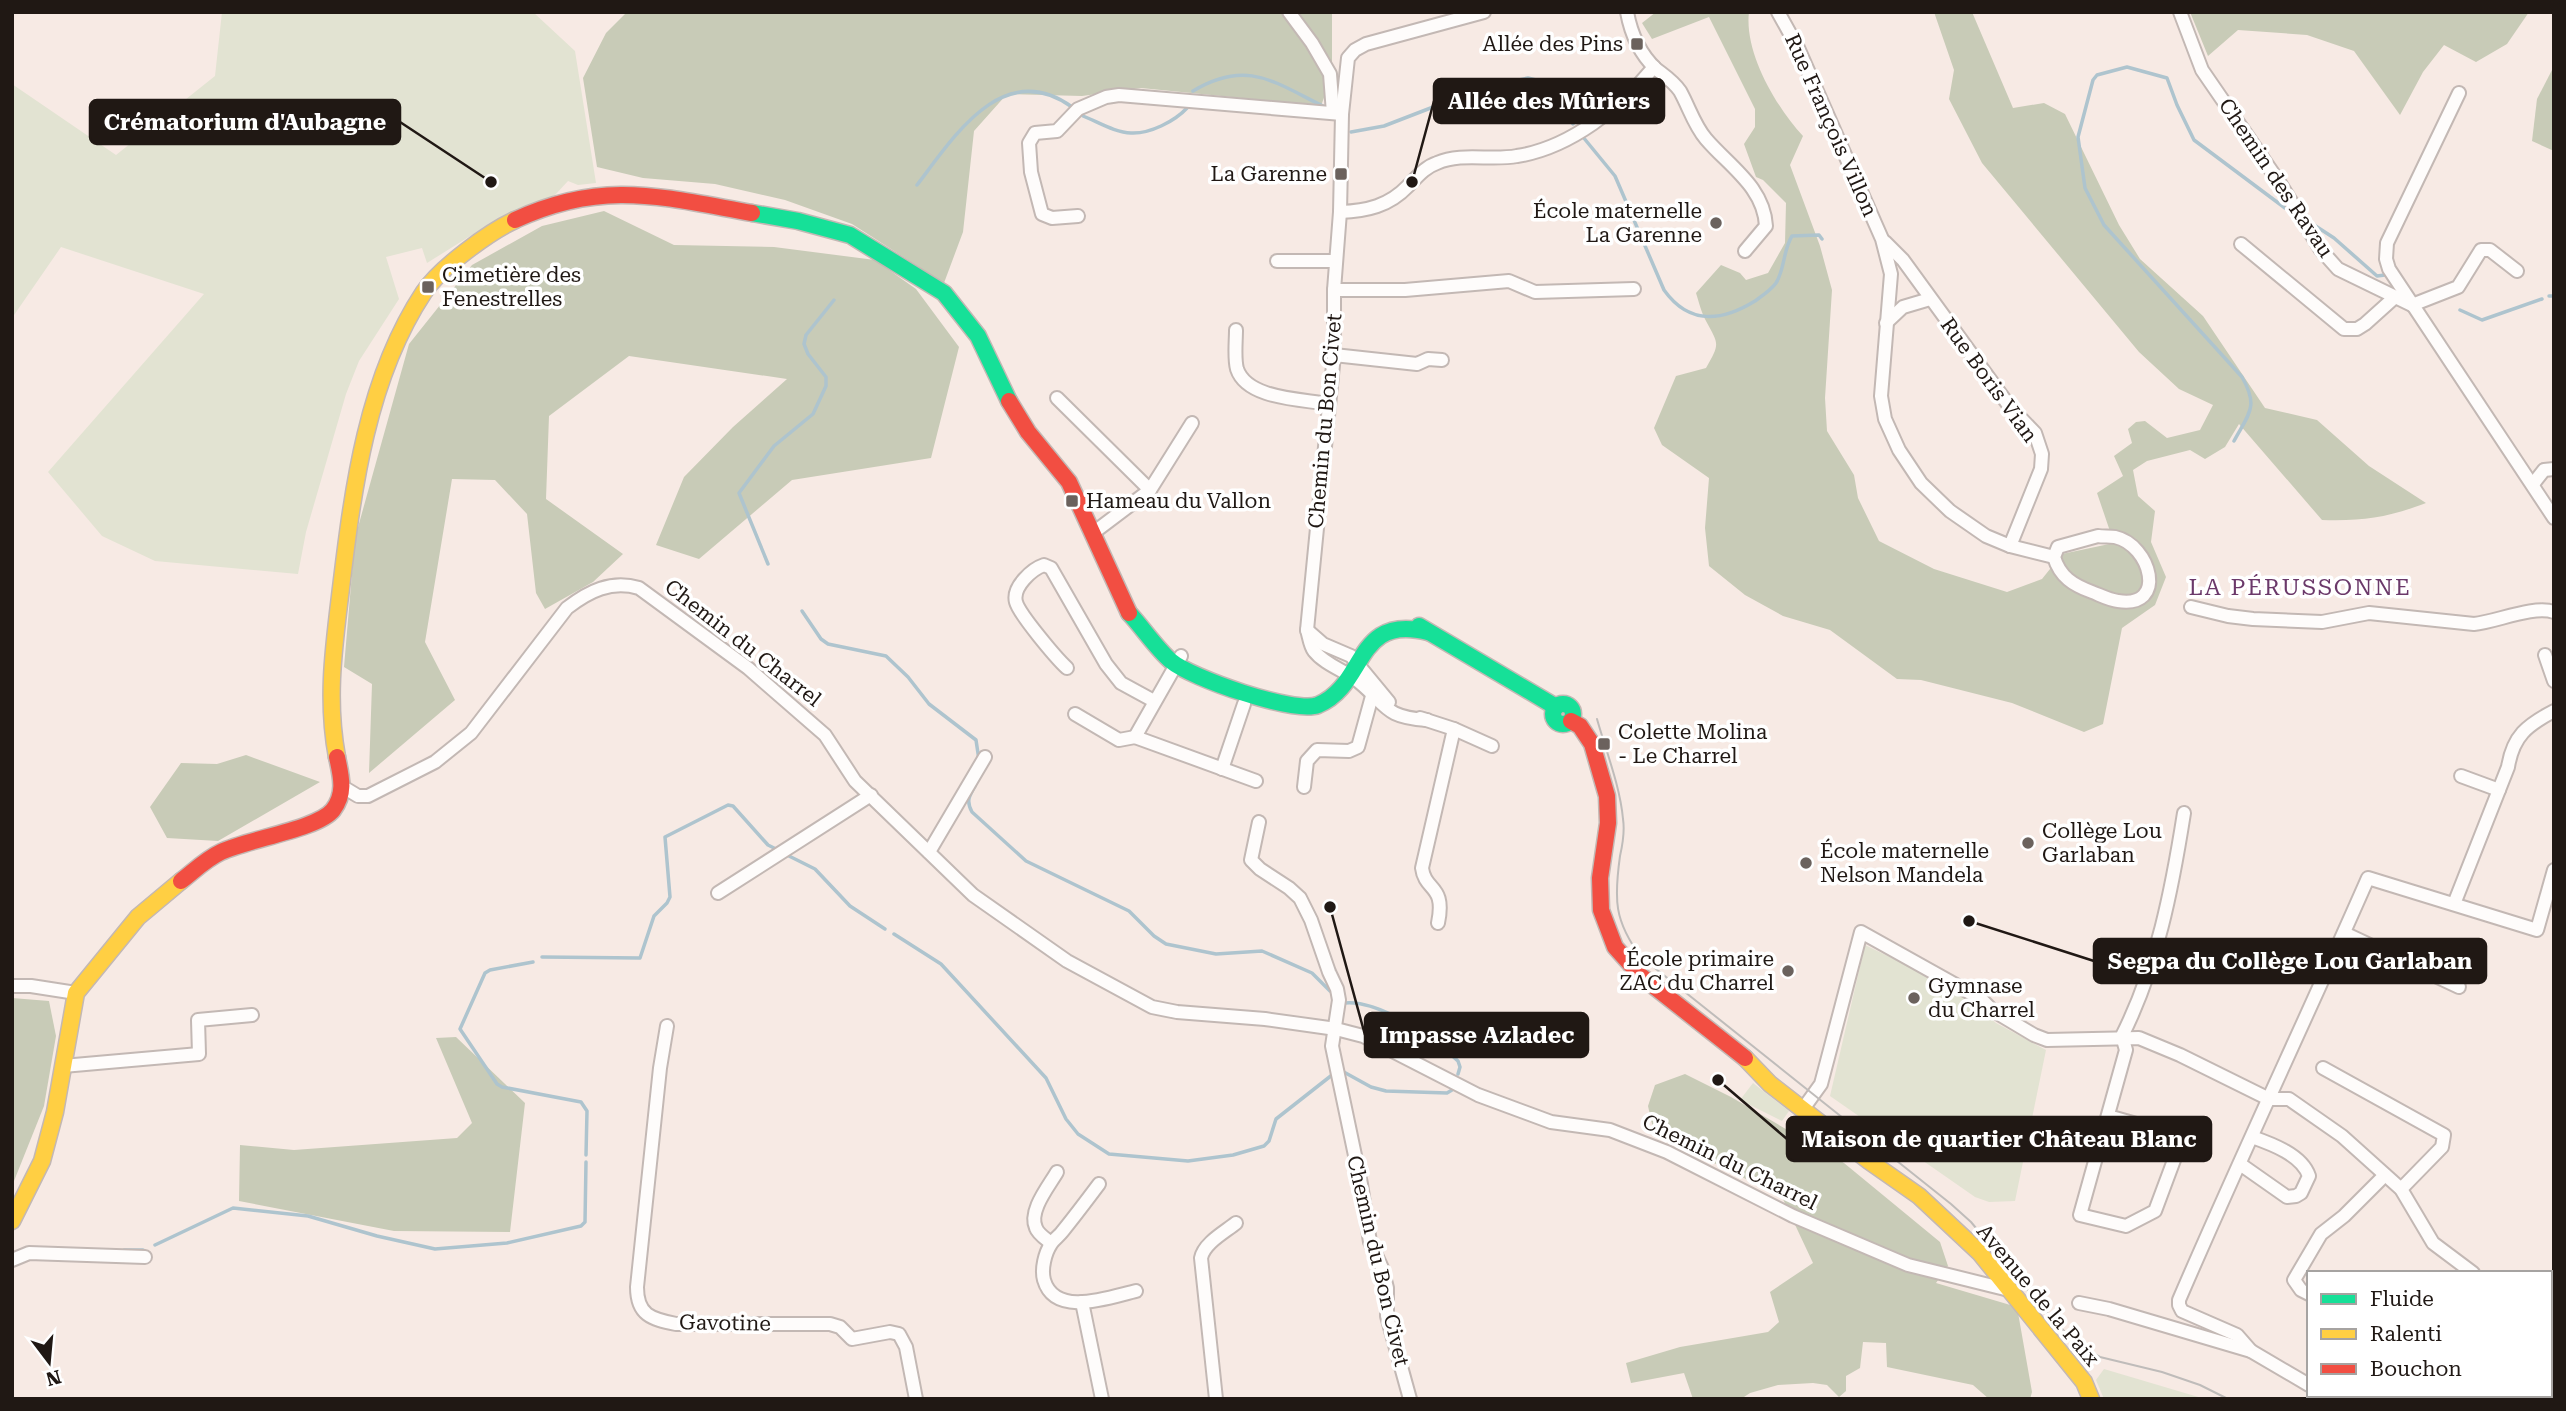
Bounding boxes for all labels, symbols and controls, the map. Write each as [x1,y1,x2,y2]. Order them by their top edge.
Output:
street label: Rue François Villon [1780,30,1882,220]
place label: Allée des Pins [1482,32,1623,56]
marker: Allée des Pins [1629,36,1645,52]
callout: Allée des Mûriers [1434,79,1664,123]
text: Allée des Mûriers [1448,88,1650,115]
street label: Chemin des Ravau [2214,94,2338,262]
callout: Crématorium d'Aubagne [90,100,400,144]
text: Crématorium d'Aubagne [104,109,386,136]
place label: La Garenne [1210,162,1327,186]
marker: La Garenne [1333,166,1349,182]
place label: École maternelle La Garenne [1533,198,1702,247]
marker: École maternelle La Garenne [1708,215,1724,231]
place label: Cimetière des Fenestrelles [442,263,581,311]
marker: Cimetière des Fenestrelles [420,279,436,295]
street label: Chemin du Bon Civet [1304,312,1346,529]
street label: Rue Boris Vian [1936,313,2043,447]
place label: Hameau du Vallon [1086,489,1271,513]
marker: Hameau du Vallon [1064,493,1080,509]
district label: LA PÉRUSSONNE [2188,574,2412,601]
street label: Chemin du Charrel [660,575,826,712]
place label: Colette Molina - Le Charrel [1618,720,1768,768]
marker: Colette Molina - Le Charrel [1596,736,1612,752]
place label: Collège Lou Garlaban [2042,819,2162,867]
marker: Collège Lou Garlaban [2020,835,2036,851]
place label: École maternelle Nelson Mandela [1820,838,1989,887]
marker: École maternelle Nelson Mandela [1798,855,1814,871]
callout: Segpa du Collège Lou Garlaban [2094,939,2486,983]
place label: École primaire ZAC du Charrel [1620,946,1775,995]
text: Segpa du Collège Lou Garlaban [2108,948,2473,975]
marker: École primaire ZAC du Charrel [1780,963,1796,979]
place label: Gymnase du Charrel [1928,974,2035,1022]
marker: Gymnase du Charrel [1906,990,1922,1006]
callout: Impasse Azladec [1365,1013,1588,1057]
text: Impasse Azladec [1379,1022,1575,1049]
street label: Chemin du Charrel [1639,1109,1822,1215]
callout: Maison de quartier Château Blanc [1787,1117,2211,1161]
text: Maison de quartier Château Blanc [1801,1126,2197,1153]
street label: Chemin du Bon Civet [1342,1153,1414,1369]
street label: Avenue de la Paix [1972,1219,2104,1371]
legend [2307,1271,2552,1397]
text: Fluide [2370,1287,2434,1311]
street label: Gavotine [679,1310,771,1336]
text: Ralenti [2370,1322,2442,1346]
north arrow [14,1327,84,1397]
text: Bouchon [2370,1357,2462,1381]
text: N [43,1365,64,1391]

